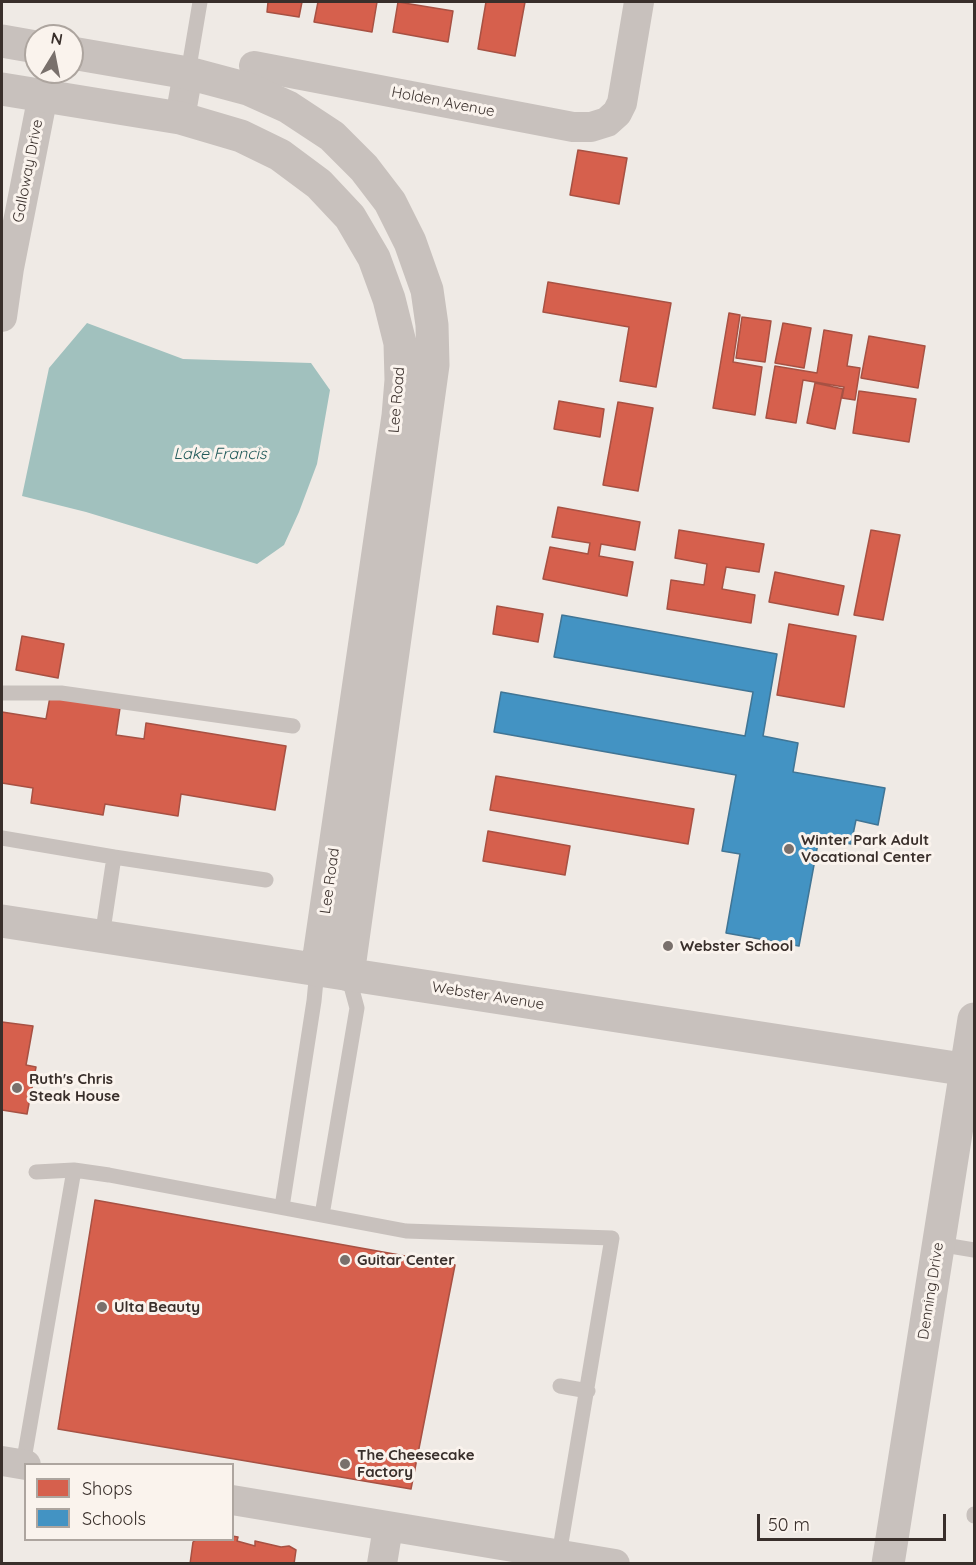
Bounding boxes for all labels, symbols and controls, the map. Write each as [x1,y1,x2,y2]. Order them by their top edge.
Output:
north arrow [24,24,84,84]
text: N [49,27,64,49]
street label: Holden Avenue [390,83,496,121]
street label: Galloway Drive [9,118,47,224]
street label: Lee Road [385,366,409,434]
water label: Lake Francis [174,444,266,464]
place label: Winter Park Adult Vocational Center [801,831,932,866]
marker: Winter Park Adult Vocational Center [782,842,796,856]
street label: Lee Road [316,847,344,915]
place label: Webster School [680,937,793,955]
marker: Webster School [661,939,675,953]
street label: Webster Avenue [431,978,545,1014]
place label: Ruth's Chris Steak House [29,1070,120,1105]
marker: Ruth's Chris Steak House [10,1081,24,1095]
street label: Denning Drive [914,1241,948,1341]
place label: Guitar Center [357,1251,455,1269]
marker: Guitar Center [338,1253,352,1267]
place label: Ulta Beauty [114,1298,200,1316]
marker: Ulta Beauty [95,1300,109,1314]
place label: The Cheesecake Factory [357,1446,474,1481]
marker: The Cheesecake Factory [338,1457,352,1471]
legend [24,1463,234,1541]
text: Shops [82,1477,133,1500]
scale bar [760,1502,949,1540]
text: Schools [82,1507,146,1530]
text: 50 m [768,1513,810,1536]

